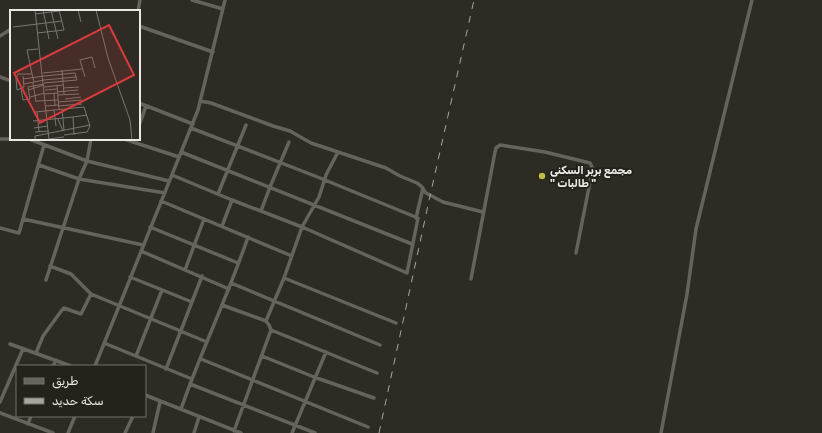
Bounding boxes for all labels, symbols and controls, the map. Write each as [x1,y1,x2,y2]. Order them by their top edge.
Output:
inset map [10,10,140,140]
place label: مجمع بربر السكني " طالبات " [550,164,632,190]
marker: مجمع بربر السكني " طالبات " [537,171,547,181]
legend [16,365,146,417]
text: طريق [52,374,78,389]
text: سكة حديد [52,394,104,408]

